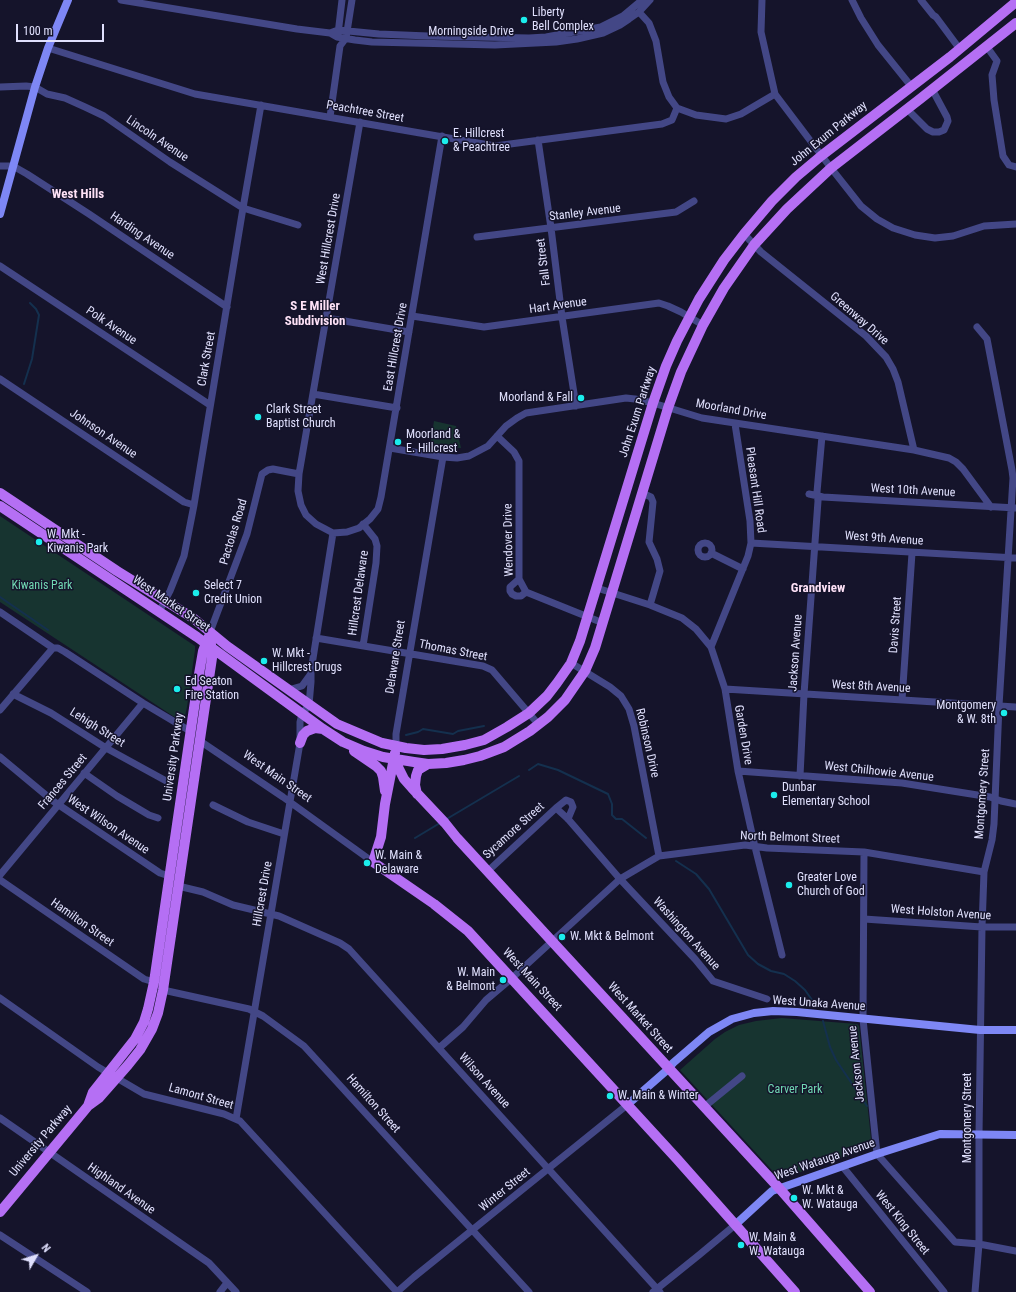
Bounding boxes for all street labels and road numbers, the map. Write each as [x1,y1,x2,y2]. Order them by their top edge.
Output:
street label: Morningside Drive [428,25,514,39]
street label: Peachtree Street [325,98,405,126]
street label: John Exum Parkway [788,99,870,169]
street label: Lincoln Avenue [123,113,191,165]
street label: West Hillcrest Drive [314,192,344,286]
street label: Stanley Avenue [548,201,622,225]
street label: Harding Avenue [107,209,177,263]
street label: Fall Street [534,237,554,287]
street label: Greenway Drive [827,290,891,348]
street label: Hart Avenue [528,295,588,317]
street label: East Hillcrest Drive [381,302,411,392]
street label: Polk Avenue [83,304,139,348]
street label: Clark Street [195,331,219,387]
street label: John Exum Parkway [616,365,660,459]
street label: Moorland Drive [694,397,768,423]
street label: Johnson Avenue [67,406,139,462]
street label: Pleasant Hill Road [742,446,768,534]
street label: West 10th Avenue [870,482,956,500]
street label: Pactolas Road [217,497,251,567]
street label: Wendover Drive [501,503,517,577]
street label: West 9th Avenue [844,529,924,549]
street label: Hillcrest Delaware [346,549,372,637]
street label: West Market Street [130,573,212,635]
street label: Davis Street [887,596,905,654]
street label: Jackson Avenue [786,614,806,692]
street label: Delaware Street [383,619,409,695]
street label: Thomas Street [418,637,488,665]
street label: West 8th Avenue [831,678,911,696]
street label: Garden Drive [731,704,755,766]
street label: Lehigh Street [67,705,127,751]
street label: Robinson Drive [632,707,662,779]
street label: University Parkway [161,712,187,802]
street label: West Main Street [240,748,314,806]
street label: Montgomery Street [973,748,993,840]
street label: Frances Street [36,751,90,813]
street label: West Chilhowie Avenue [824,759,934,785]
street label: West Wilson Avenue [64,792,152,858]
street label: Sycamore Street [480,800,548,862]
street label: North Belmont Street [740,829,840,847]
street label: Hillcrest Drive [250,860,276,928]
street label: Washington Avenue [650,895,722,973]
street label: Hamilton Street [48,896,116,950]
street label: West Holston Avenue [890,902,992,924]
street label: West Main Street [499,946,565,1014]
street label: West Market Street [604,980,676,1056]
street label: West Unaka Avenue [772,994,866,1014]
street label: Jackson Avenue [846,1025,868,1103]
street label: Wilson Avenue [455,1050,513,1112]
street label: Hamilton Street [343,1072,403,1136]
street label: Montgomery Street [961,1073,975,1163]
street label: Lamont Street [167,1081,235,1113]
street label: University Parkway [7,1102,75,1180]
street label: West Watauga Avenue [773,1136,877,1184]
street label: Highland Avenue [84,1160,158,1218]
street label: Winter Street [477,1165,533,1215]
street label: West King Street [872,1188,932,1258]

